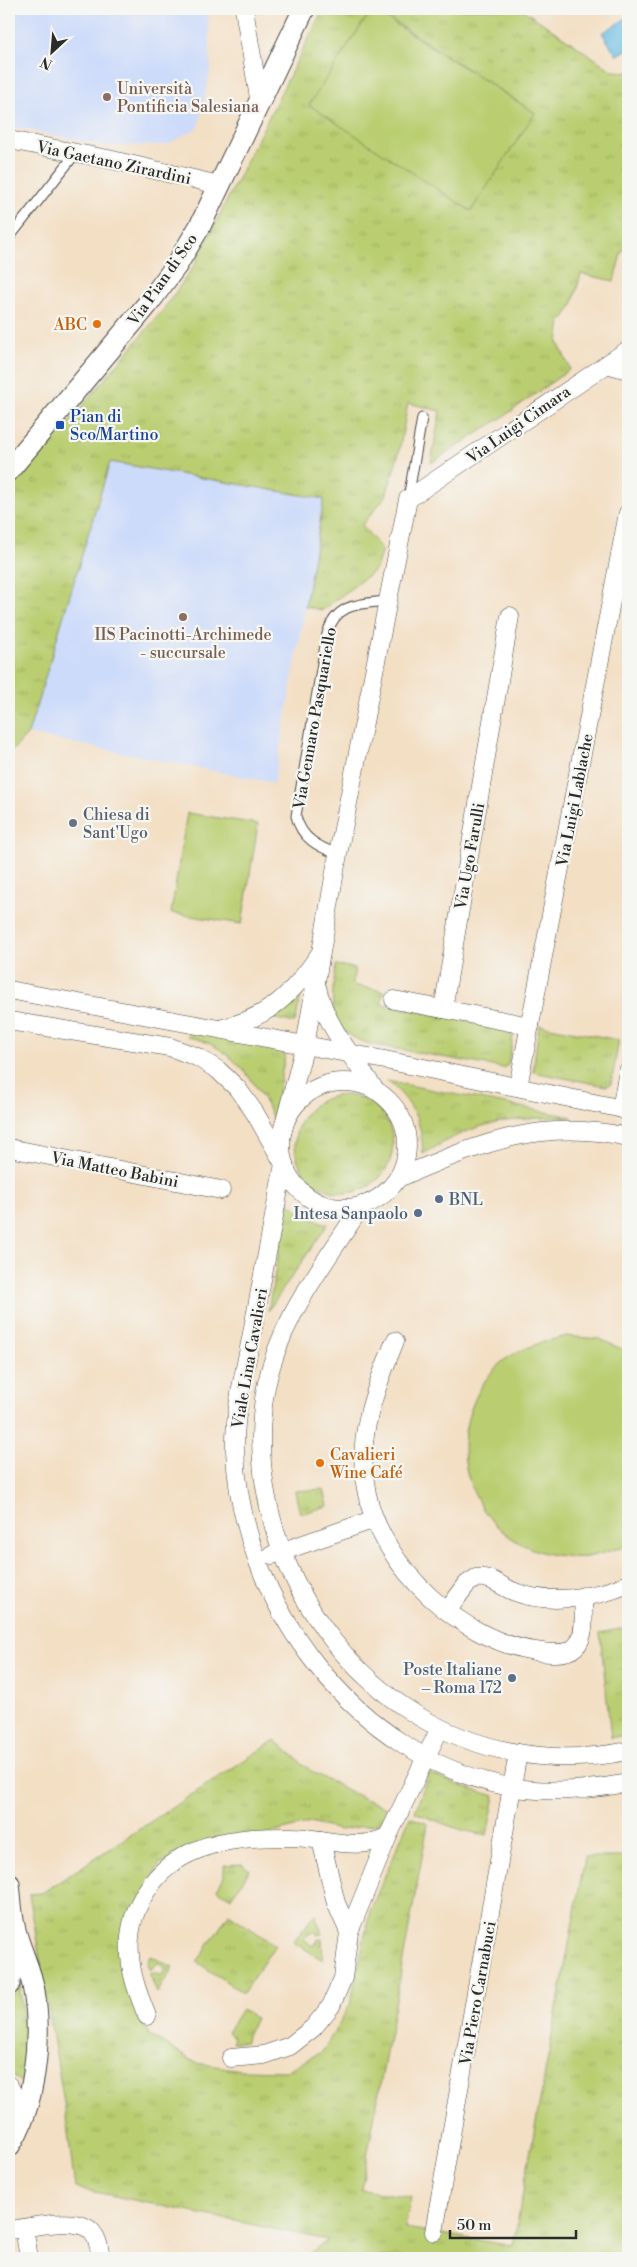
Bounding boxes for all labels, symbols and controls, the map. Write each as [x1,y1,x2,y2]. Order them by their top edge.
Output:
north arrow [28,28,78,78]
text: N [38,52,56,73]
place label: Università Pontificia Salesiana [117,79,260,117]
marker: Università Pontificia Salesiana [101,91,113,103]
street label: Via Gaetano Zirardini [34,137,193,189]
street label: Via Pian di Sco [123,229,202,330]
place label: ABC [53,315,87,335]
marker: ABC [91,318,103,330]
street label: Via Luigi Cimara [462,381,575,469]
place label: Pian di Sco/Martino [70,407,158,445]
marker: Pian di Sco/Martino [54,419,66,431]
marker: IIS Pacinotti-Archimede - succursale [177,611,189,623]
place label: IIS Pacinotti-Archimede - succursale [94,625,272,663]
street label: Via Gennaro Pasquariello [289,626,341,812]
street label: Via Luigi Lablache [552,732,598,869]
street label: Via Ugo Farulli [451,801,489,912]
place label: Chiesa di Sant'Ugo [83,805,150,843]
marker: Chiesa di Sant'Ugo [67,817,79,829]
street label: Via Matteo Babini [48,1148,180,1192]
place label: BNL [448,1190,483,1210]
marker: BNL [433,1193,445,1205]
place label: Intesa Sanpaolo [294,1204,408,1224]
marker: Intesa Sanpaolo [412,1207,424,1219]
street label: Viale Lina Cavalieri [228,1286,272,1431]
place label: Cavalieri Wine Café [329,1445,403,1483]
marker: Cavalieri Wine Café [314,1457,326,1469]
place label: Poste Italiane – Roma 172 [403,1660,502,1698]
marker: Poste Italiane – Roma 172 [506,1672,518,1684]
street label: Via Piero Carnabuci [455,1920,501,2068]
scale bar [450,2207,576,2239]
text: 50 m [457,2216,491,2235]

